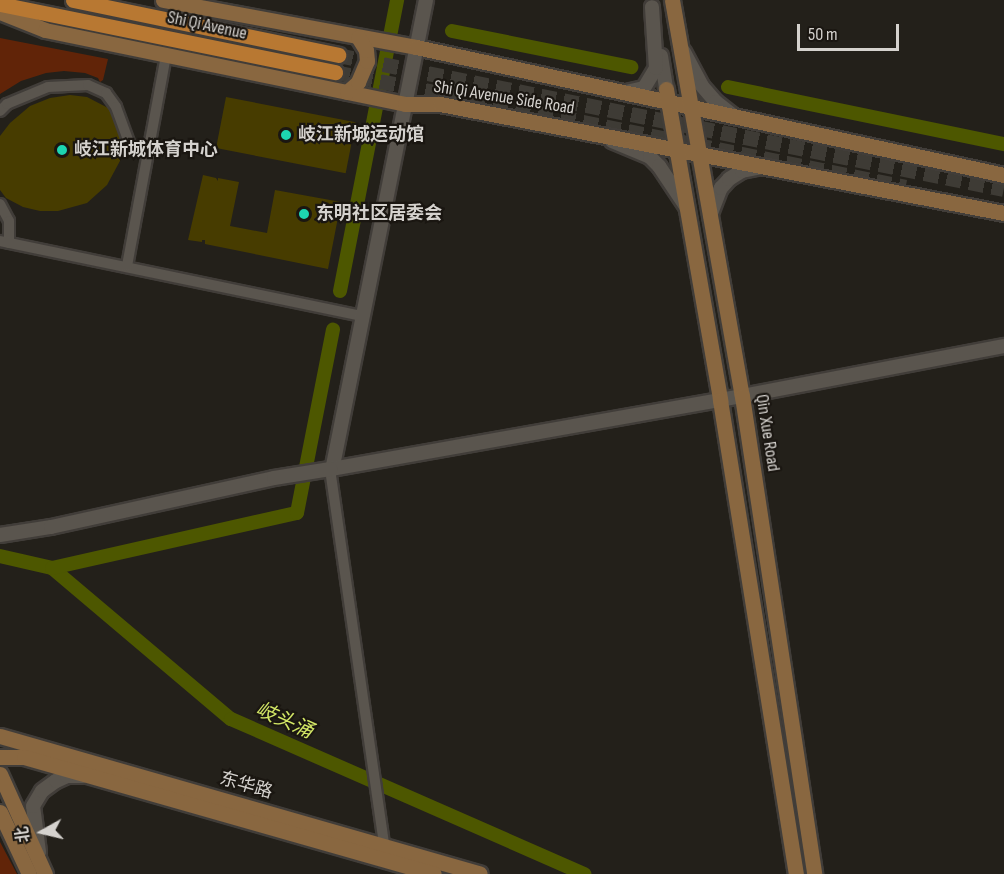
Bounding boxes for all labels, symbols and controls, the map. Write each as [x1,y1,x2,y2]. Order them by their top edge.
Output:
street label: Shi Qi Avenue [165,7,249,45]
scale bar [800,12,902,50]
text: 50 m [808,24,838,45]
street label: Shi Qi Avenue Side Road [432,76,576,120]
place label: 岐江新城运动馆 [298,124,424,146]
marker: 岐江新城运动馆 [279,128,293,142]
place label: 岐江新城体育中心 [74,139,218,161]
marker: 岐江新城体育中心 [55,143,69,157]
place label: 东明社区居委会 [316,203,442,225]
marker: 东明社区居委会 [297,207,311,221]
street label: Qin Xue Road [750,393,784,473]
water label: 岐头涌 [252,698,316,744]
street label: 东华路 [217,768,275,804]
north arrow [12,802,72,862]
text: 北 [13,825,34,844]

